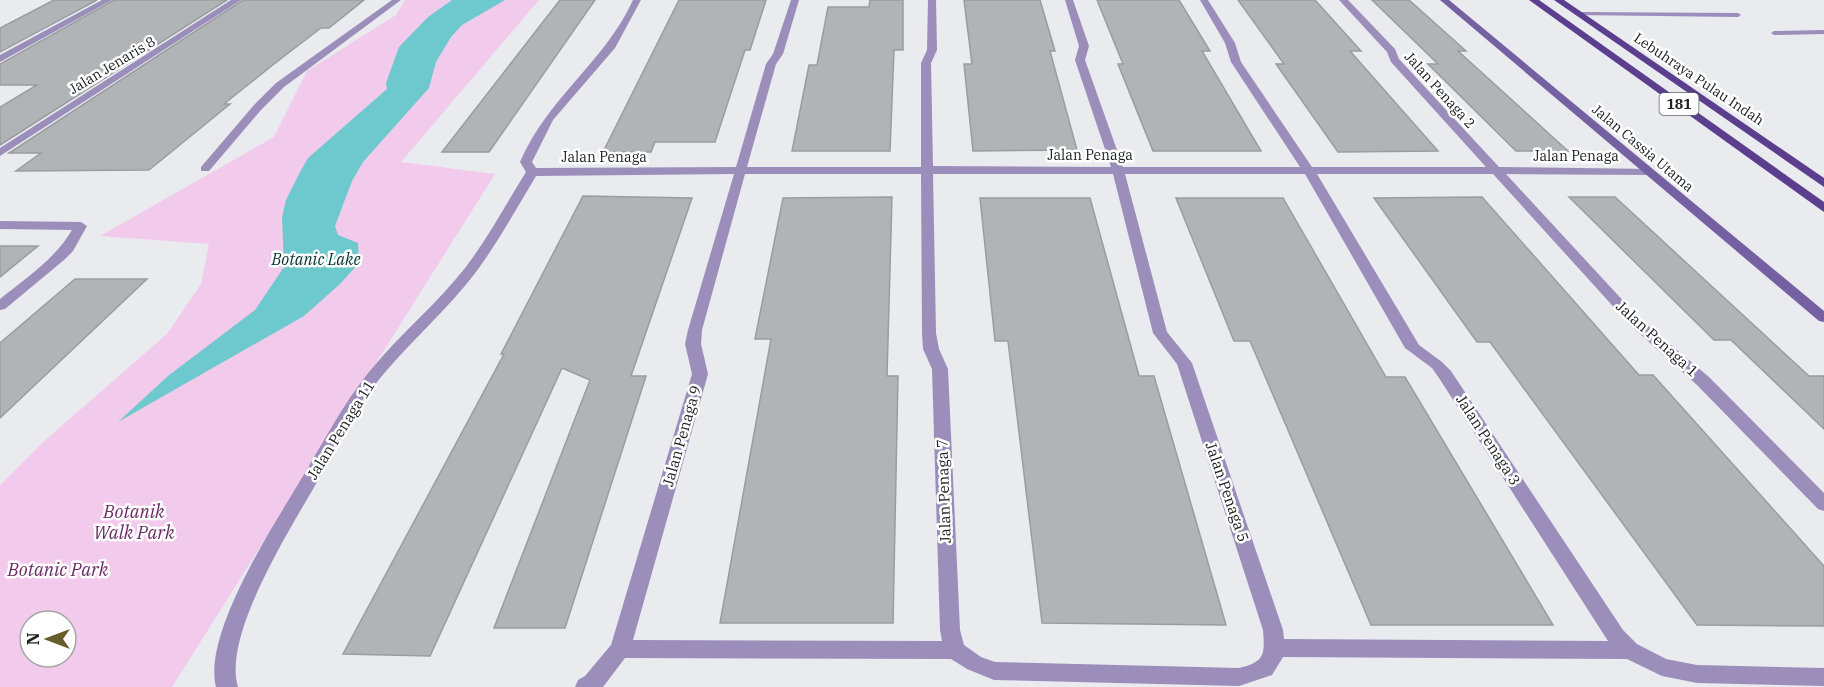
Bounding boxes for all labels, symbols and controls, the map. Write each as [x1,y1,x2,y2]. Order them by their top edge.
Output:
street label: Lebuhraya Pulau Indah [1630,29,1768,129]
street label: Jalan Jenaris 8 [66,32,158,98]
street label: Jalan Penaga 2 [1401,48,1479,132]
road number: 181 [1660,93,1698,115]
street label: Jalan Cassia Utama [1588,100,1698,196]
street label: Jalan Penaga [1047,146,1133,164]
street label: Jalan Penaga [1533,147,1619,165]
street label: Jalan Penaga [561,148,647,166]
water label: Botanic Lake [270,249,361,269]
street label: Jalan Penaga 1 [1612,297,1702,381]
street label: Jalan Penaga 11 [302,377,379,483]
street label: Jalan Penaga 9 [658,383,705,489]
street label: Jalan Penaga 3 [1452,391,1525,489]
street label: Jalan Penaga 7 [932,439,955,543]
street label: Jalan Penaga 5 [1202,439,1253,544]
park label: Botanik Walk Park [93,500,175,544]
park label: Botanic Park [7,558,109,581]
north arrow [18,609,78,669]
text: N [23,633,43,645]

